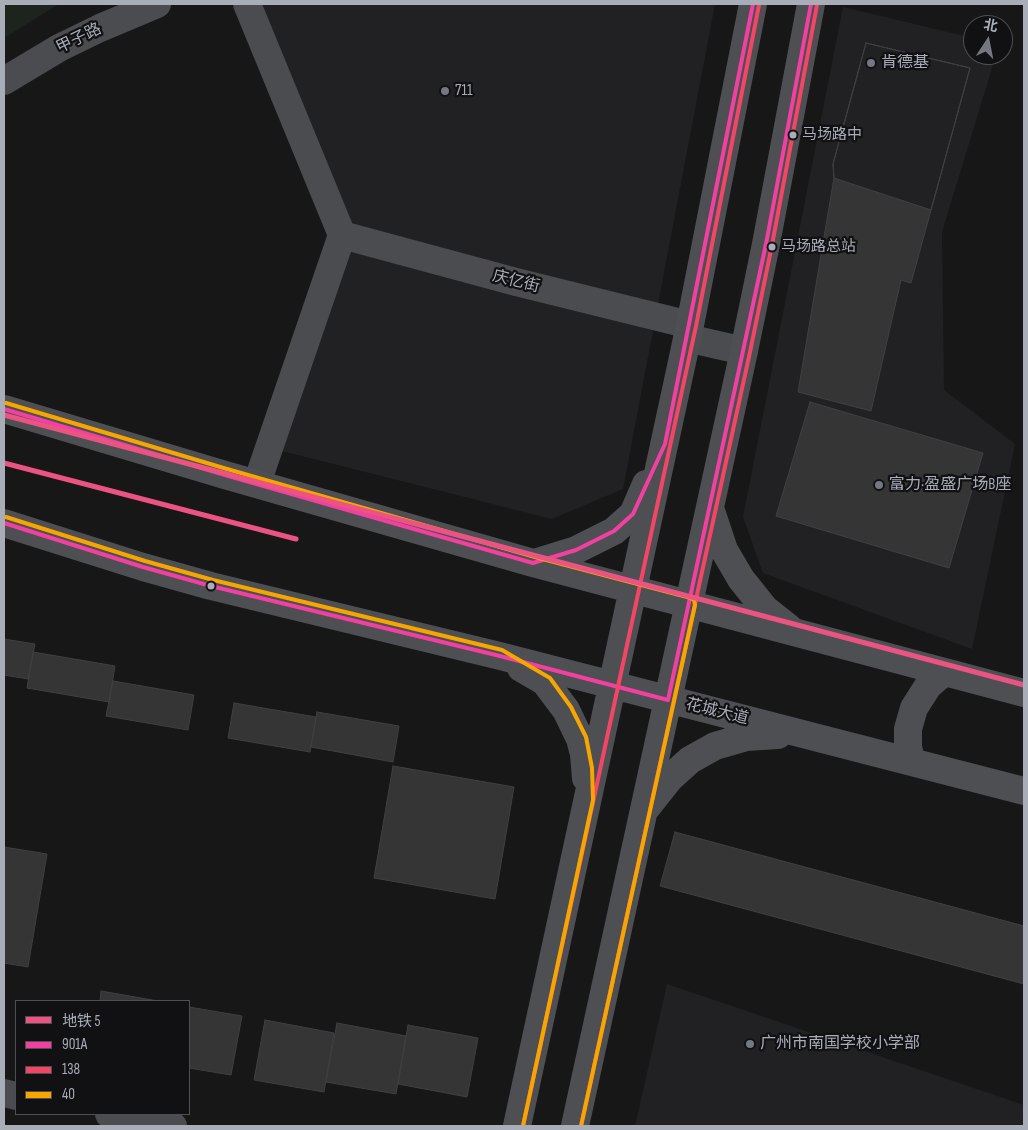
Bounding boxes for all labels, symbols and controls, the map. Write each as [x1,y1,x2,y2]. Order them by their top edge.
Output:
north arrow [963,15,1013,65]
text: 北 [982,16,999,35]
street label: 甲子路 [53,20,105,58]
place label: 肯德基 [881,53,929,73]
marker: 肯德基 [865,57,877,69]
place label: 711 [455,81,473,101]
marker: 711 [439,85,451,97]
place label: 马场路中 [802,126,862,144]
marker: 马场路中 [788,130,798,140]
place label: 马场路总站 [781,238,856,256]
marker: 马场路总站 [767,242,777,252]
street label: 庆亿街 [490,267,542,297]
place label: 富力·盈盛广场B座 [889,475,1011,495]
marker: 富力·盈盛广场B座 [873,479,885,491]
unlabelled marker [206,581,216,591]
street label: 花城大道 [684,695,750,729]
legend [15,1000,190,1115]
text: 地铁 5 [62,1012,100,1031]
place label: 广州市南国学校小学部 [760,1034,920,1054]
text: 901A [62,1035,87,1054]
marker: 广州市南国学校小学部 [744,1038,756,1050]
text: 138 [62,1060,80,1079]
text: 40 [62,1085,75,1104]

